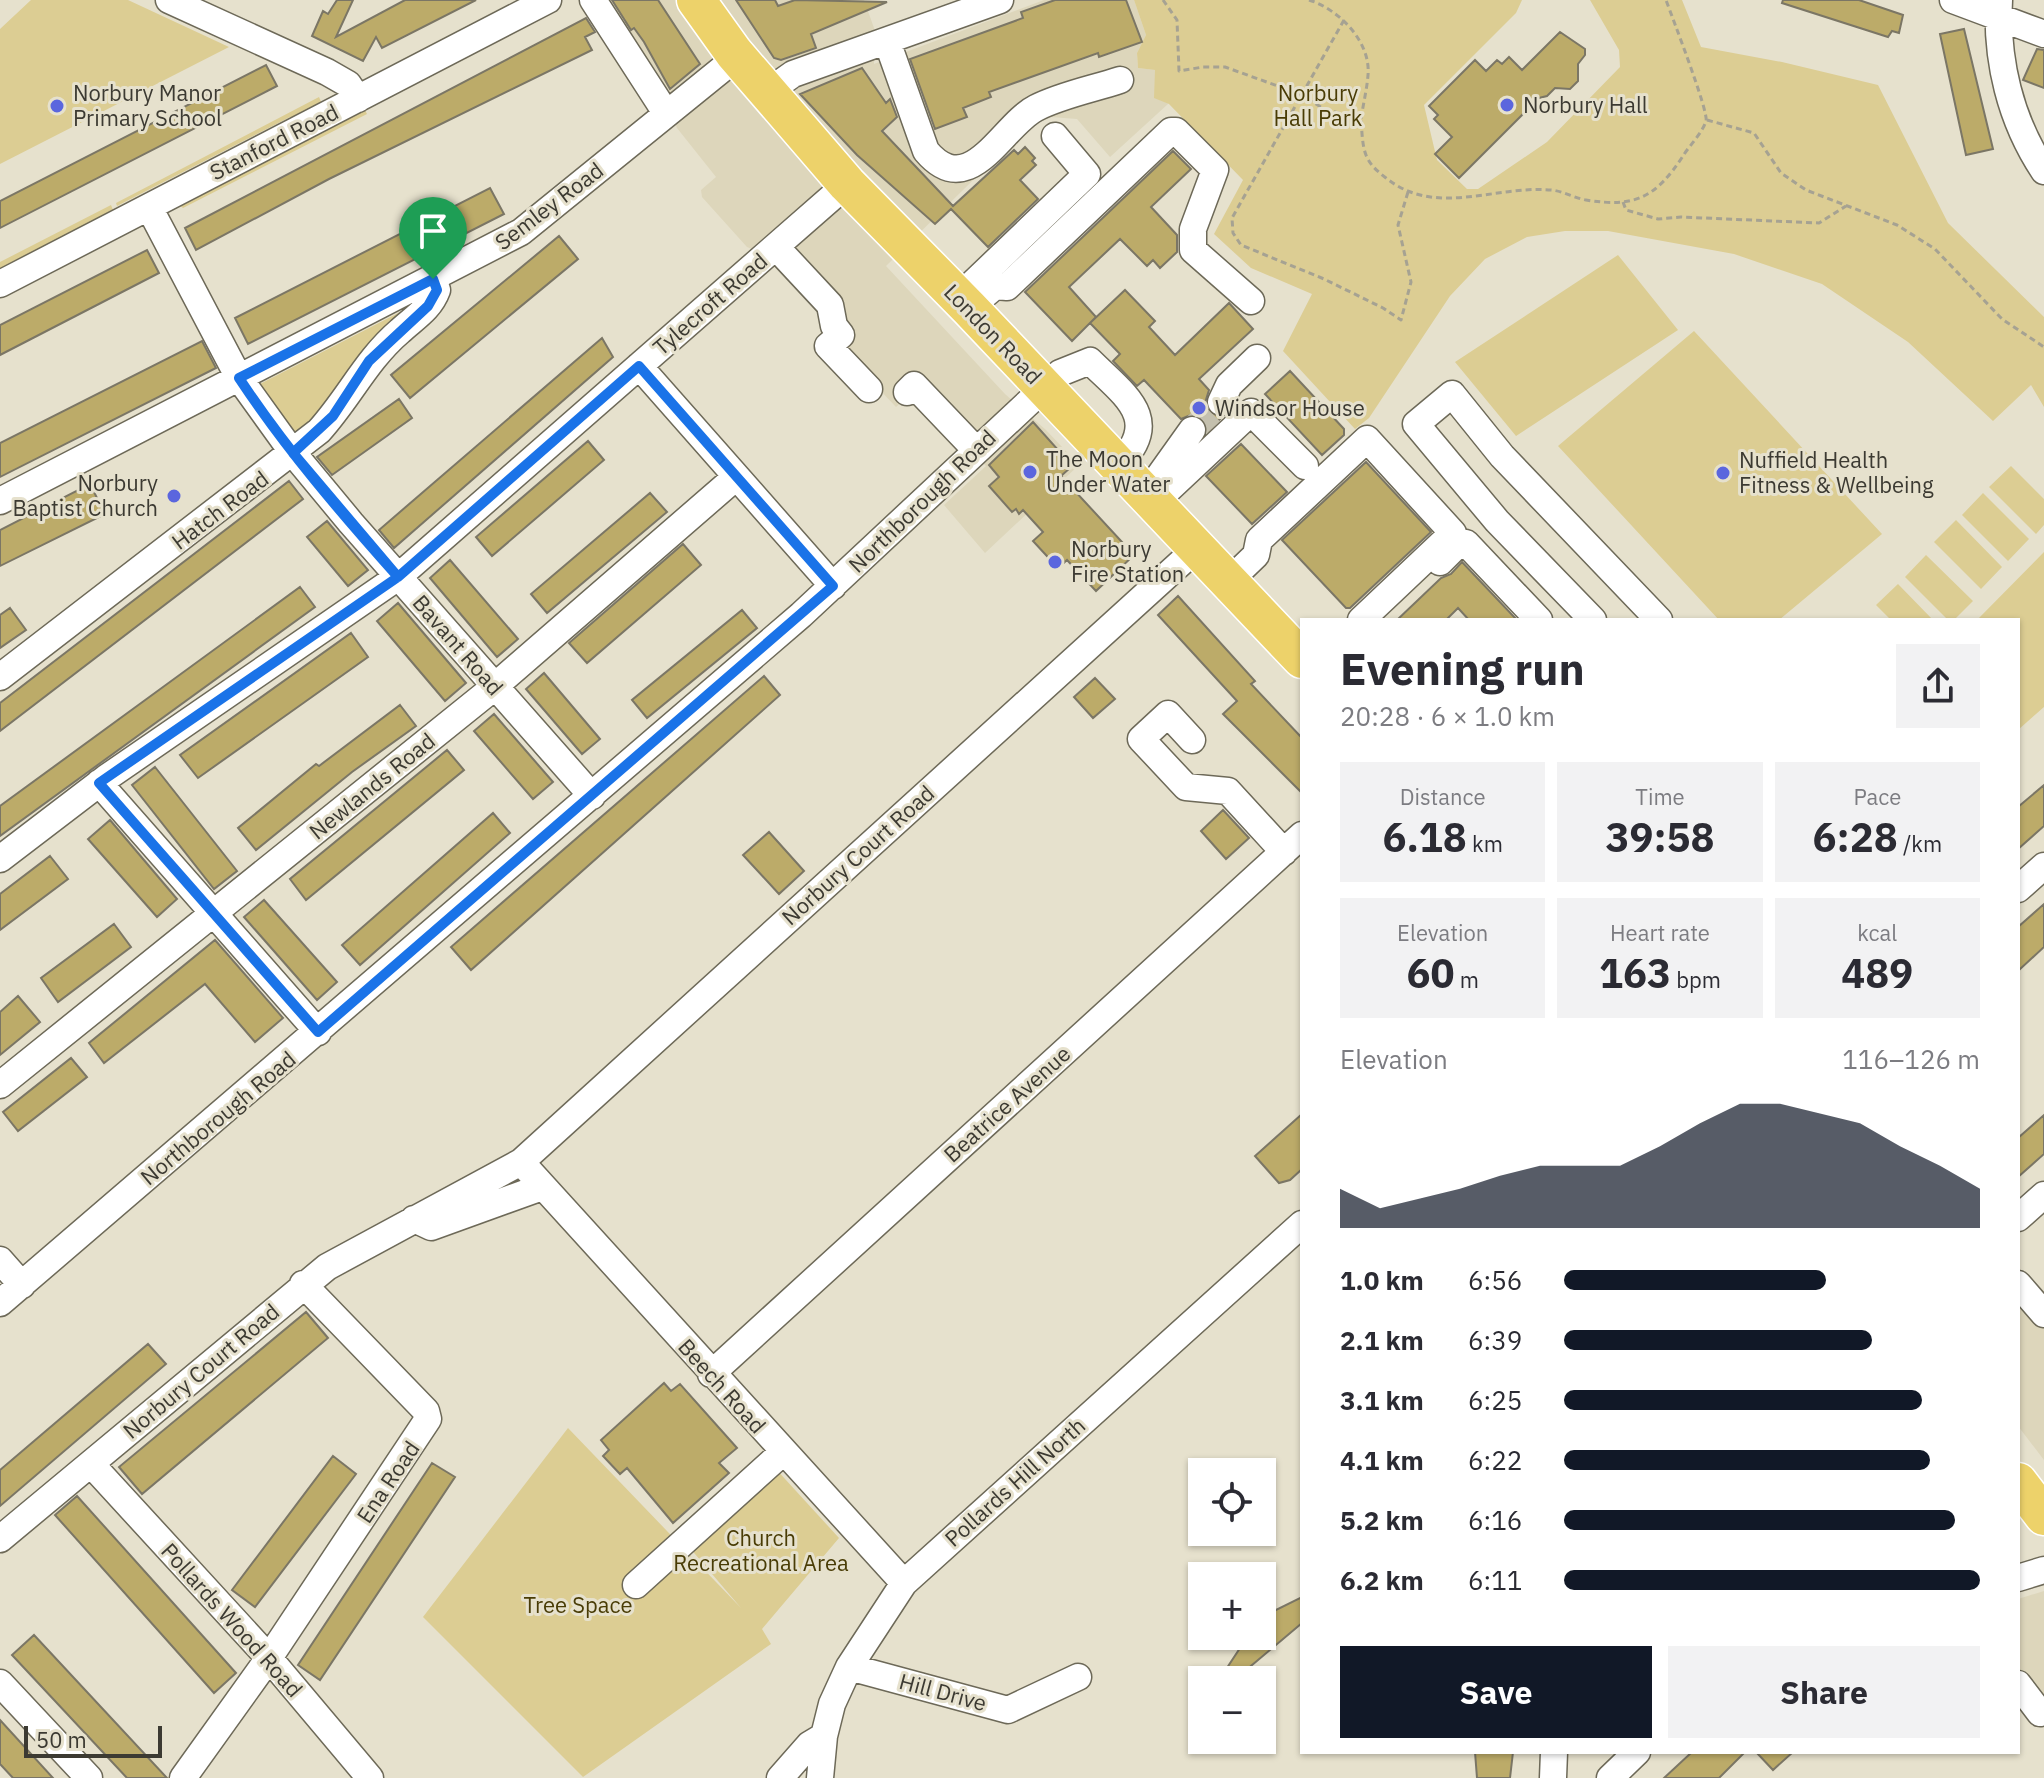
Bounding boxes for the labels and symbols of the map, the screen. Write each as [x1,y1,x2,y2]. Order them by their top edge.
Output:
place label: Norbury Manor Primary School [73,78,222,132]
park label: Norbury Hall Park [1274,78,1363,132]
place label: Norbury Hall [1523,90,1648,119]
marker: Norbury Hall [1498,96,1516,114]
marker: Norbury Manor Primary School [48,97,66,115]
street label: Stanford Road [205,97,343,186]
street label: Semley Road [489,155,609,256]
pin [399,197,467,279]
street label: Tylecroft Road [646,246,773,361]
street label: London Road [938,277,1049,390]
place label: Windsor House [1215,393,1365,422]
marker: Windsor House [1190,399,1208,417]
street label: Northborough Road [842,423,1002,578]
place label: The Moon Under Water [1046,444,1170,498]
place label: Nuffield Health Fitness & Wellbeing [1739,445,1934,499]
marker: The Moon Under Water [1021,463,1039,481]
street label: Hatch Road [165,464,274,556]
marker: Nuffield Health Fitness & Wellbeing [1714,464,1732,482]
place label: Norbury Baptist Church [12,468,158,522]
marker: Norbury Baptist Church [165,487,183,505]
place label: Norbury Fire Station [1071,534,1184,588]
marker: Norbury Fire Station [1046,553,1064,571]
street label: Bavant Road [407,588,510,701]
street label: Newlands Road [303,726,441,845]
street label: Norbury Court Road [775,778,940,931]
street label: Beatrice Avenue [937,1039,1076,1168]
street label: Northborough Road [134,1044,301,1191]
street label: Norbury Court Road [116,1297,285,1445]
street label: Beech Road [672,1332,773,1439]
street label: Pollards Hill North [938,1411,1091,1553]
street label: Ena Road [350,1435,426,1528]
park label: Church Recreational Area [673,1523,849,1577]
street label: Pollards Wood Road [155,1536,309,1703]
park label: Tree Space [523,1590,633,1619]
street label: Hill Drive [896,1666,990,1717]
scale bar [24,1722,162,1758]

